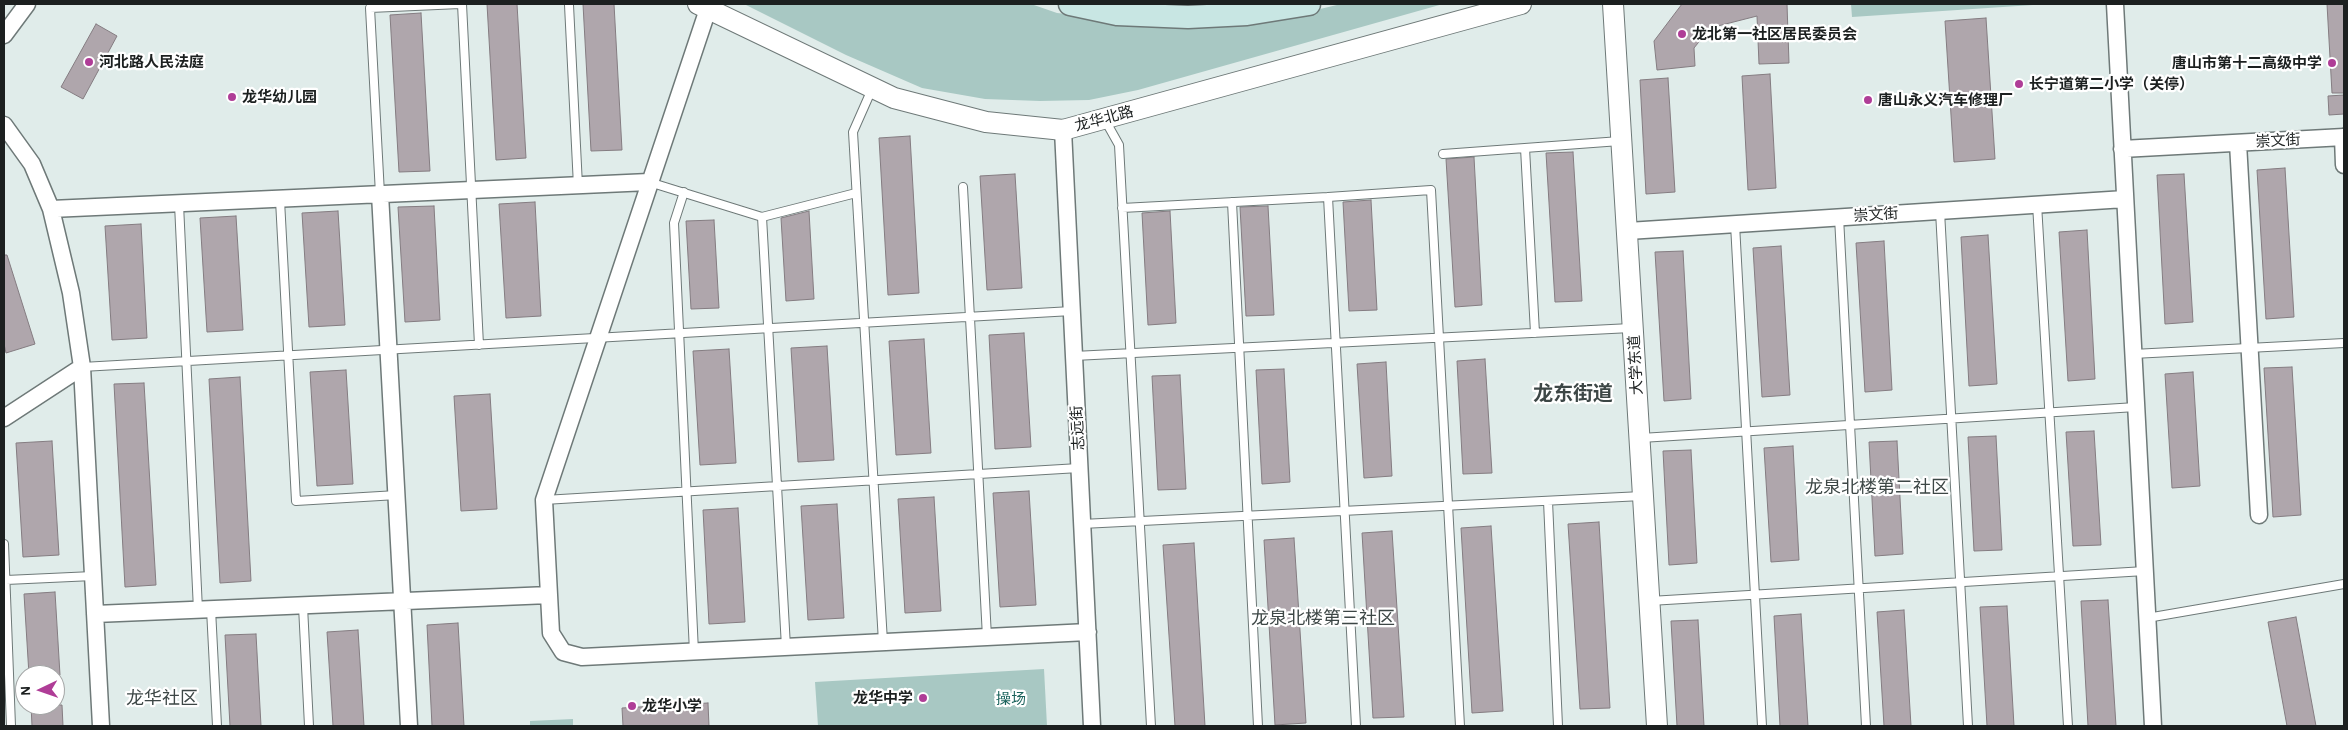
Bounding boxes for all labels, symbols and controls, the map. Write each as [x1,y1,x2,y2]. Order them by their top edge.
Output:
place label: 龙北第一社区居民委员会 [1692,25,1857,43]
marker: 龙北第一社区居民委员会 [1676,28,1688,40]
place label: 河北路人民法庭 [99,53,204,71]
place label: 唐山市第十二高级中学 [2172,54,2322,72]
marker: 河北路人民法庭 [83,56,95,68]
marker: 唐山市第十二高级中学 [2326,57,2338,69]
place label: 长宁道第二小学（关停） [2029,75,2194,93]
marker: 长宁道第二小学（关停） [2013,78,2025,90]
place label: 龙华幼儿园 [242,88,317,106]
marker: 龙华幼儿园 [226,91,238,103]
place label: 唐山永义汽车修理厂 [1878,91,2013,109]
marker: 唐山永义汽车修理厂 [1862,94,1874,106]
street label: 龙华北路 [1073,103,1135,135]
street label: 崇文街 [2255,131,2301,151]
street label: 崇文街 [1853,204,1899,226]
street label: 大学东道 [1625,335,1647,395]
district label: 龙东街道 [1533,382,1613,406]
street label: 志远街 [1068,405,1088,451]
district label: 龙泉北楼第二社区 [1805,477,1949,499]
district label: 龙泉北楼第三社区 [1251,608,1395,630]
north arrow [15,665,65,715]
text: N [19,686,33,696]
district label: 龙华社区 [126,688,198,710]
place label: 龙华中学 [853,689,913,707]
park label: 操场 [996,690,1026,708]
marker: 龙华中学 [917,692,929,704]
place label: 龙华小学 [642,697,702,715]
marker: 龙华小学 [626,700,638,712]

